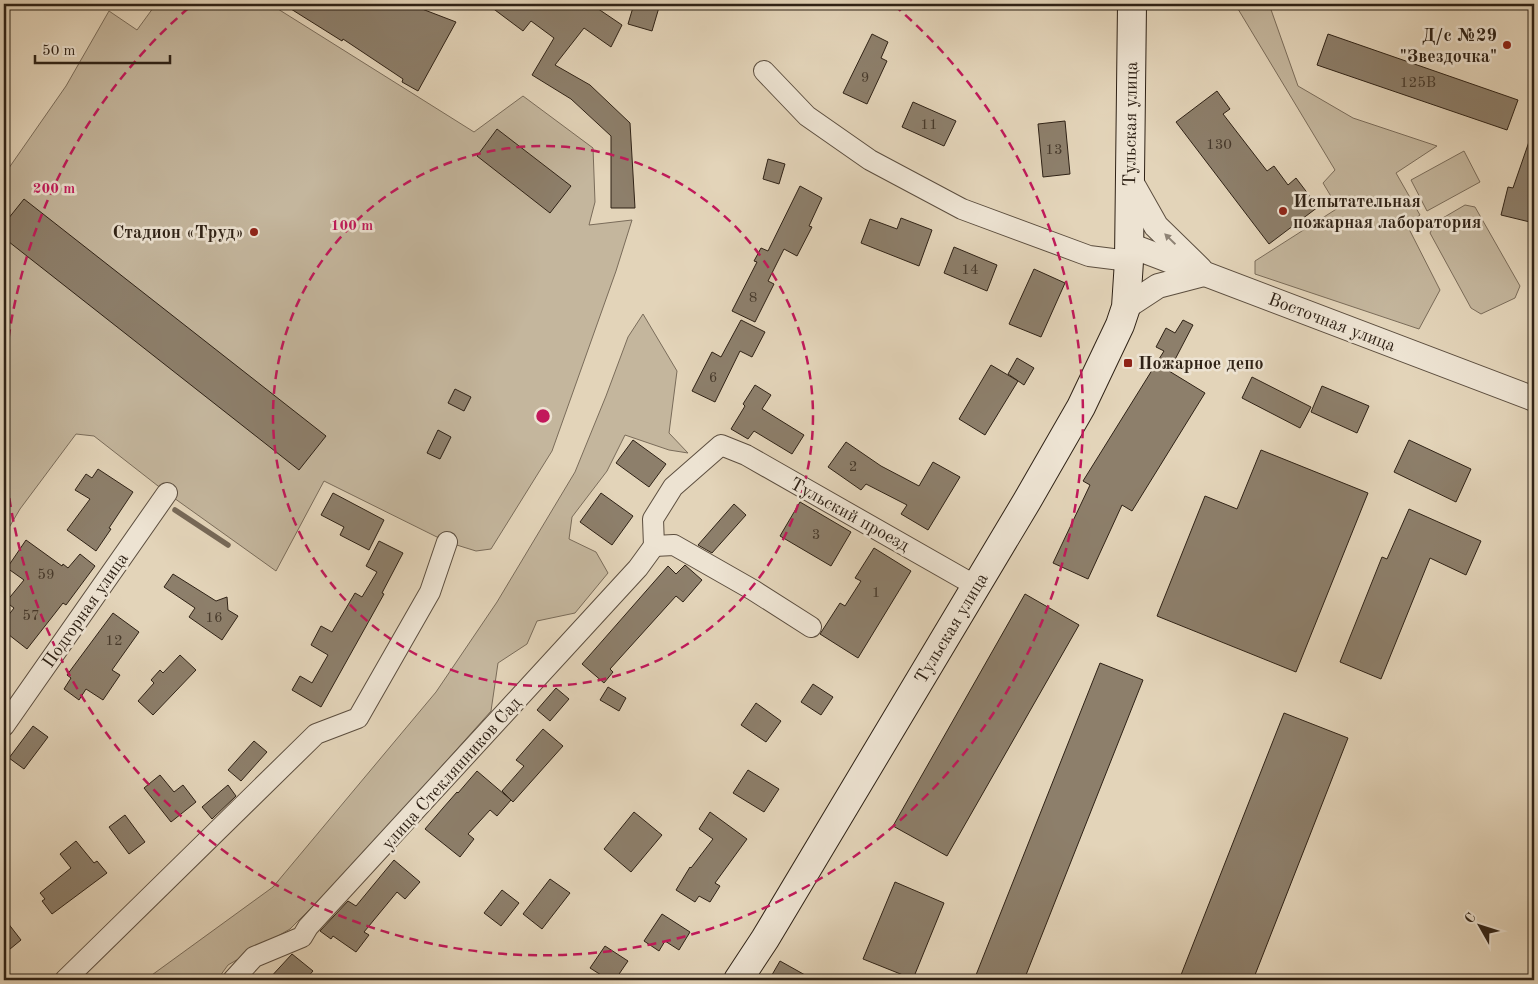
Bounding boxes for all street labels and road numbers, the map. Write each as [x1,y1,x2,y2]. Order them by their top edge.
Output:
street label: Тульская улица [1121,61,1141,187]
street label: Восточная улица [1265,290,1398,356]
street label: Тульский проезд [787,475,912,555]
street label: Подгорная улица [40,550,132,671]
street label: Тульская улица [912,570,992,687]
street label: улица Стеклянников Сад [379,694,525,853]

